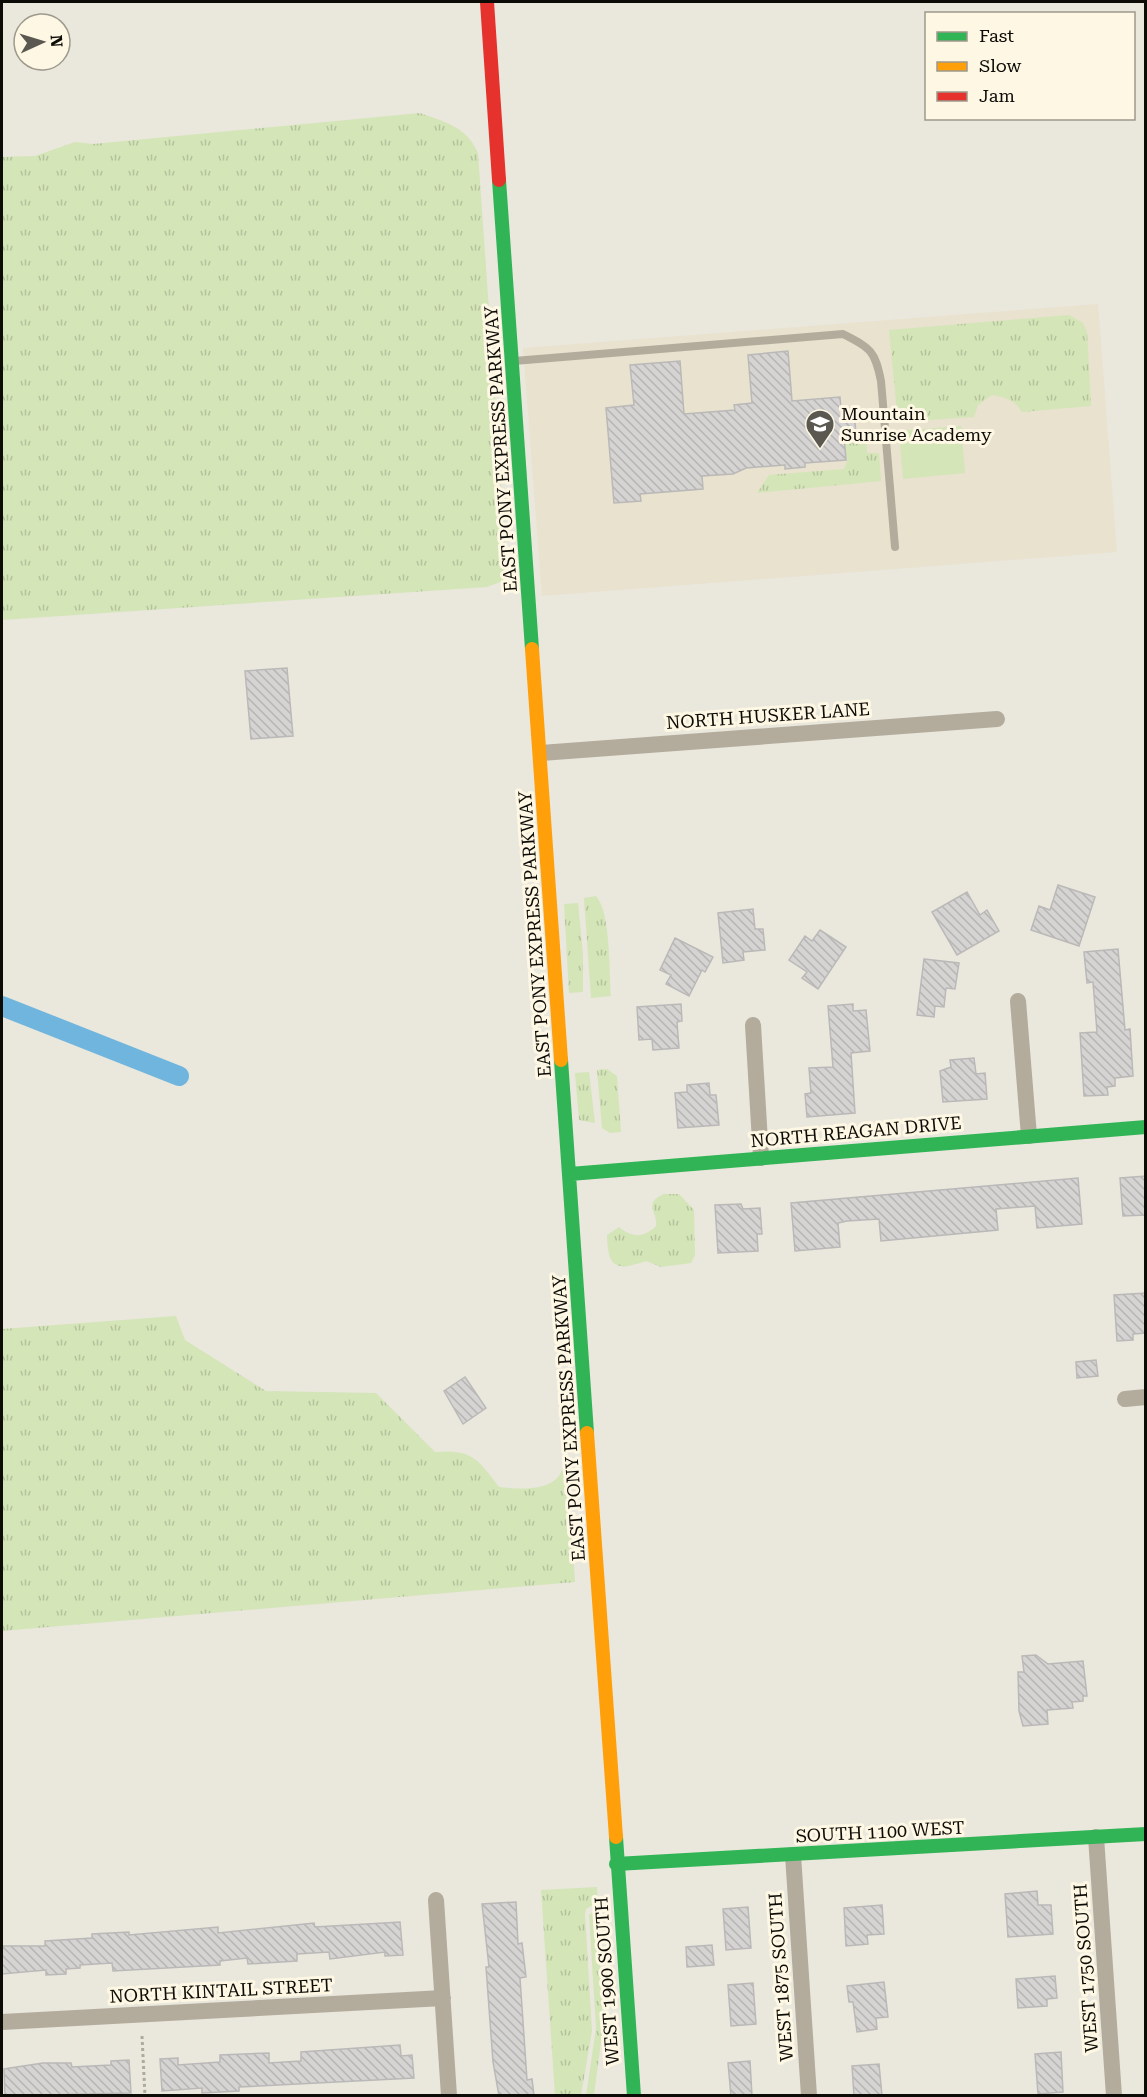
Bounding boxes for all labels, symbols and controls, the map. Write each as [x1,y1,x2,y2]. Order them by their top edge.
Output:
north arrow [12,12,72,72]
legend [925,12,1135,120]
text: Fast [979,25,1014,46]
text: N [47,34,66,48]
text: Slow [979,55,1021,76]
text: Jam [979,85,1015,106]
street label: EAST PONY EXPRESS PARKWAY [480,304,521,593]
place label: Mountain Sunrise Academy [841,403,992,445]
school or university icon: Mountain Sunrise Academy [804,408,836,450]
street label: NORTH HUSKER LANE [665,698,871,733]
street label: EAST PONY EXPRESS PARKWAY [514,789,555,1078]
street label: NORTH REAGAN DRIVE [750,1112,962,1151]
street label: EAST PONY EXPRESS PARKWAY [548,1273,589,1562]
street label: SOUTH 1100 WEST [795,1817,965,1846]
street label: WEST 1750 SOUTH [1069,1883,1102,2053]
street label: WEST 1875 SOUTH [764,1892,797,2062]
street label: WEST 1900 SOUTH [590,1896,623,2066]
street label: NORTH KINTAIL STREET [109,1974,333,2007]

